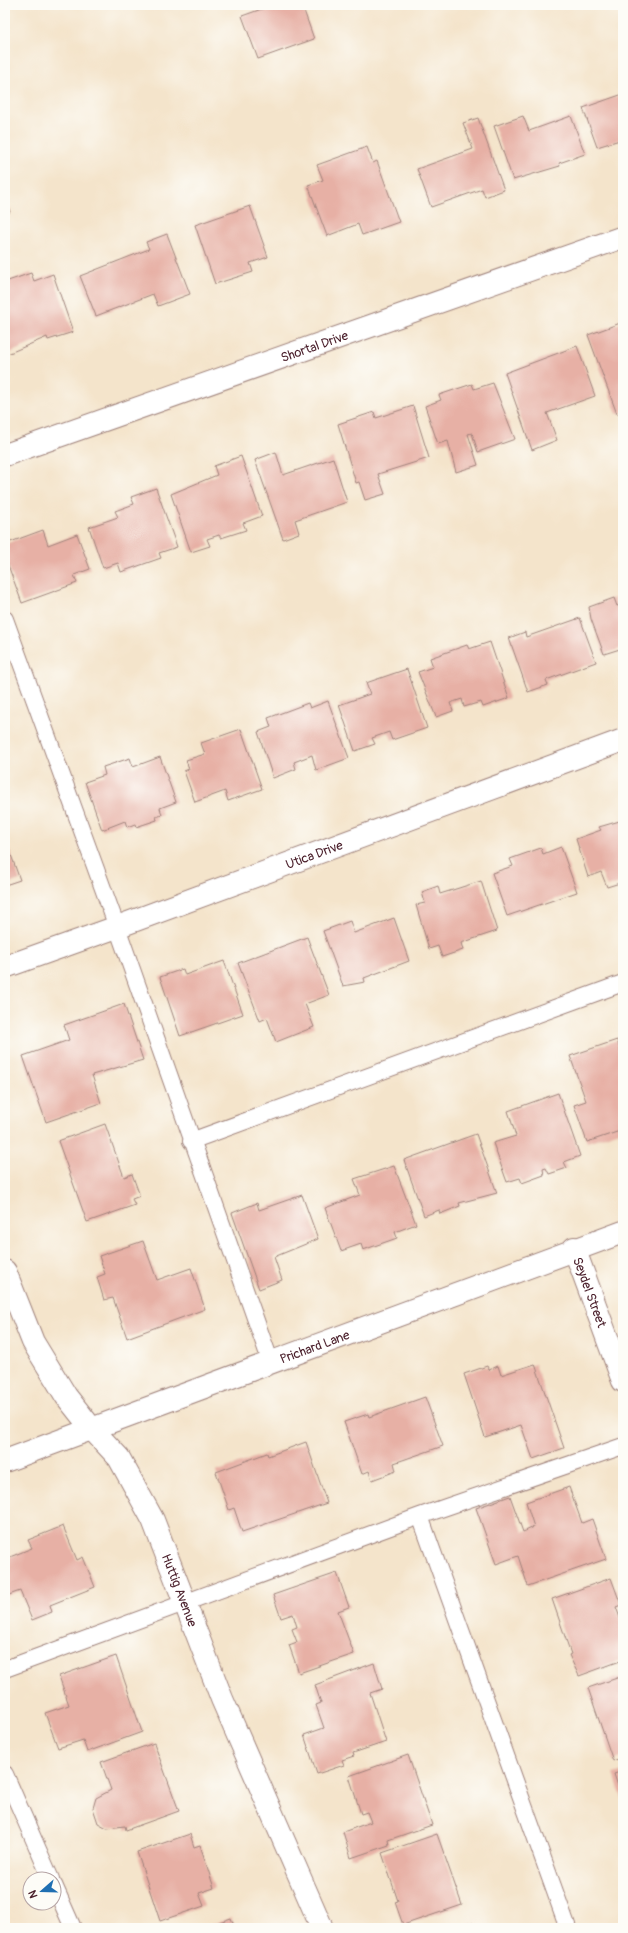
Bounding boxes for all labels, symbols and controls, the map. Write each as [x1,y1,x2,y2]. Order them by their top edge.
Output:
street label: Shortal Drive [279,327,351,366]
street label: Utica Drive [284,837,346,873]
street label: Seydel Street [569,1255,610,1331]
street label: Prichard Lane [278,1327,352,1367]
street label: Huttig Avenue [158,1552,201,1630]
north arrow [22,1871,62,1911]
text: N [26,1888,40,1900]

